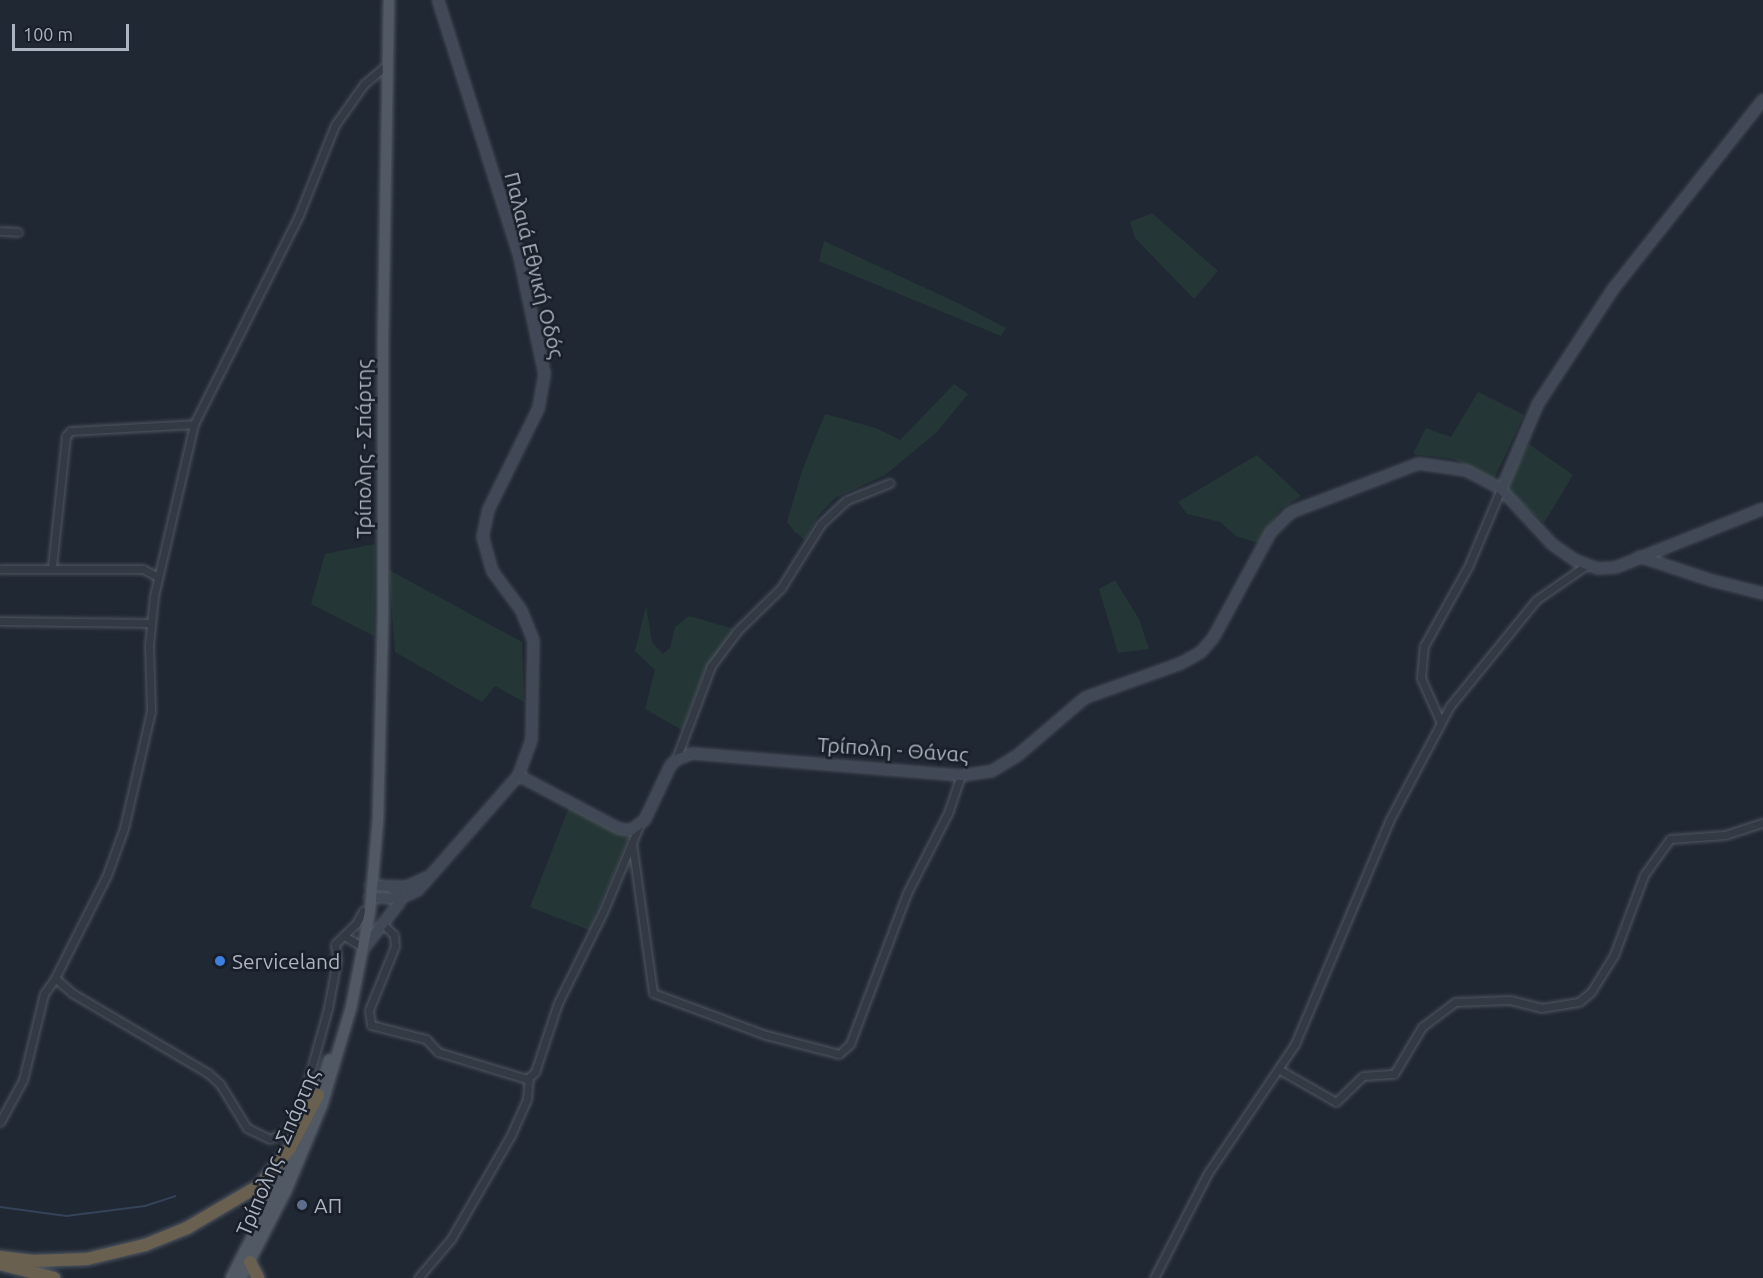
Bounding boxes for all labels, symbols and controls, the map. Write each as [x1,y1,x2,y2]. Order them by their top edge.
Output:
scale bar [15,12,132,50]
text: 100 m [23,24,73,44]
street label: Παλαιά Εθνική Οδός [500,169,570,361]
street label: Τρίπολης - Σπάρτης [350,359,376,539]
street label: Τρίπολη - Θάνας [816,731,970,767]
place label: Serviceland [232,948,340,974]
marker: Serviceland [213,954,227,968]
street label: Τρίπολης - Σπάρτης [230,1064,324,1240]
place label: ΑΠ [314,1192,342,1218]
marker: ΑΠ [295,1198,309,1212]

